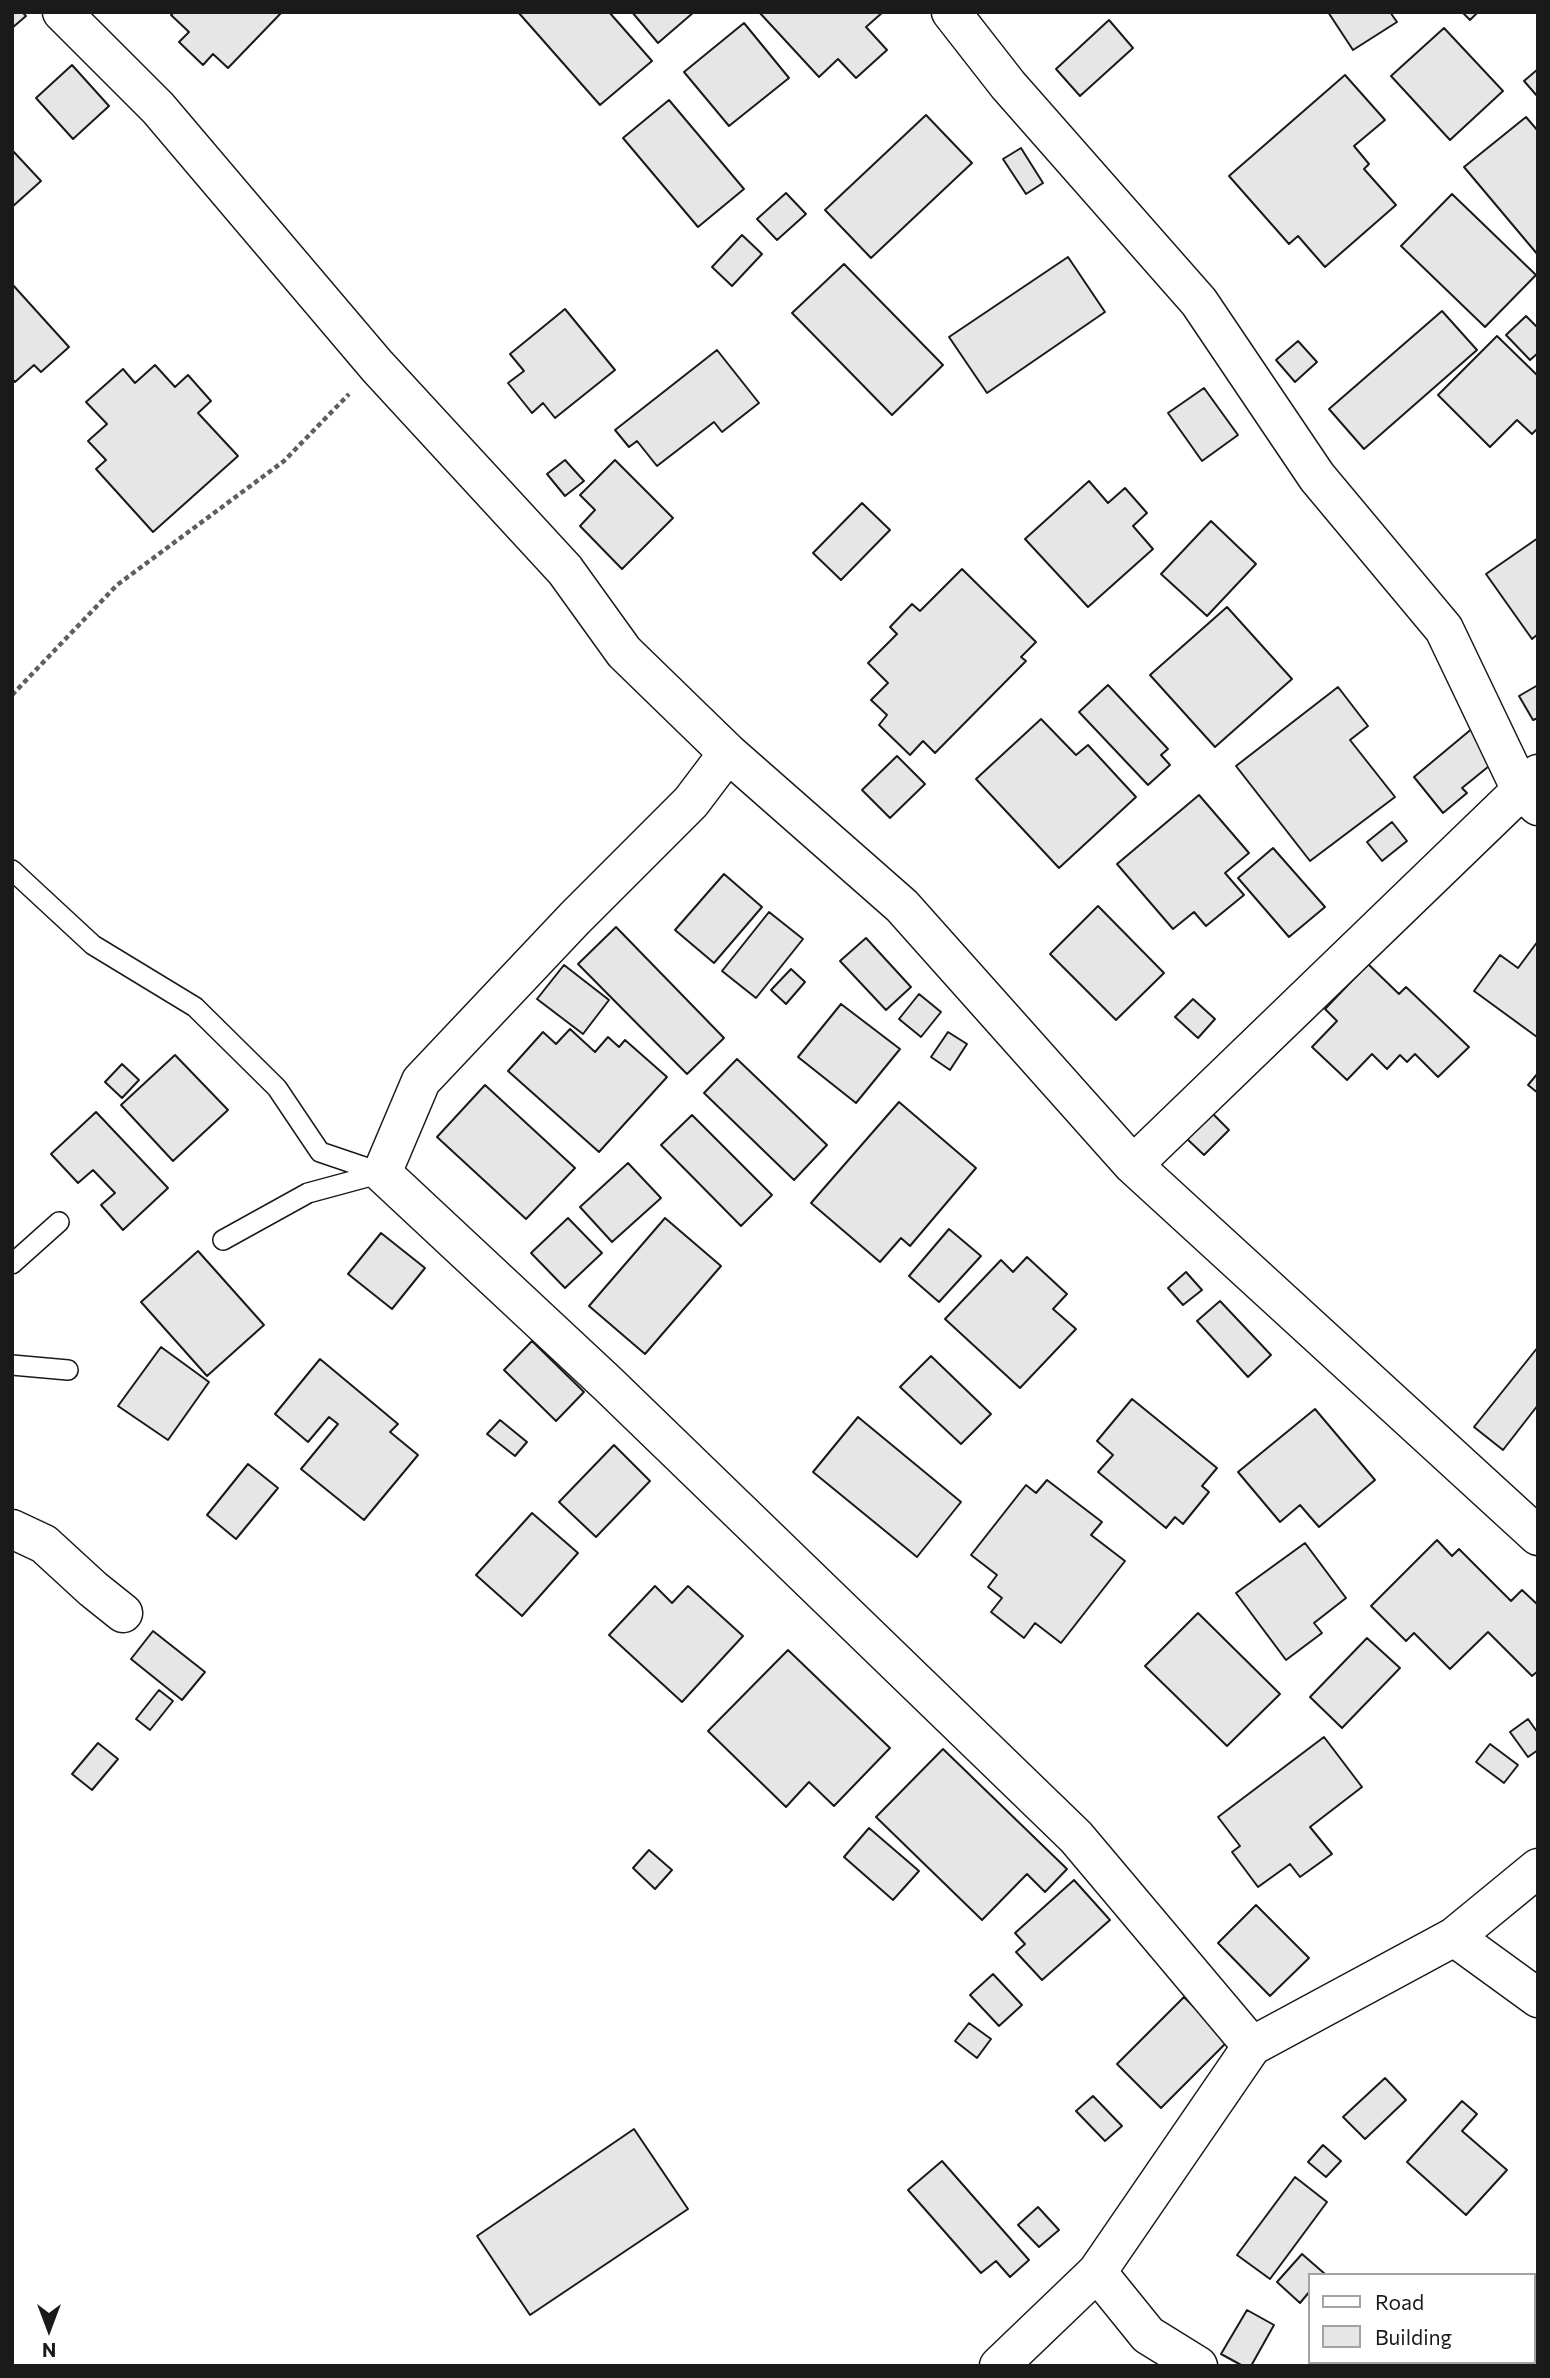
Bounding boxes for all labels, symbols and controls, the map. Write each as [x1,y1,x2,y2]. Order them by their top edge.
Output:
legend [1308,2273,1536,2364]
text: Road [1375,2289,1424,2314]
north arrow [14,2294,84,2364]
text: Building [1375,2324,1452,2349]
text: N [42,2339,56,2362]

